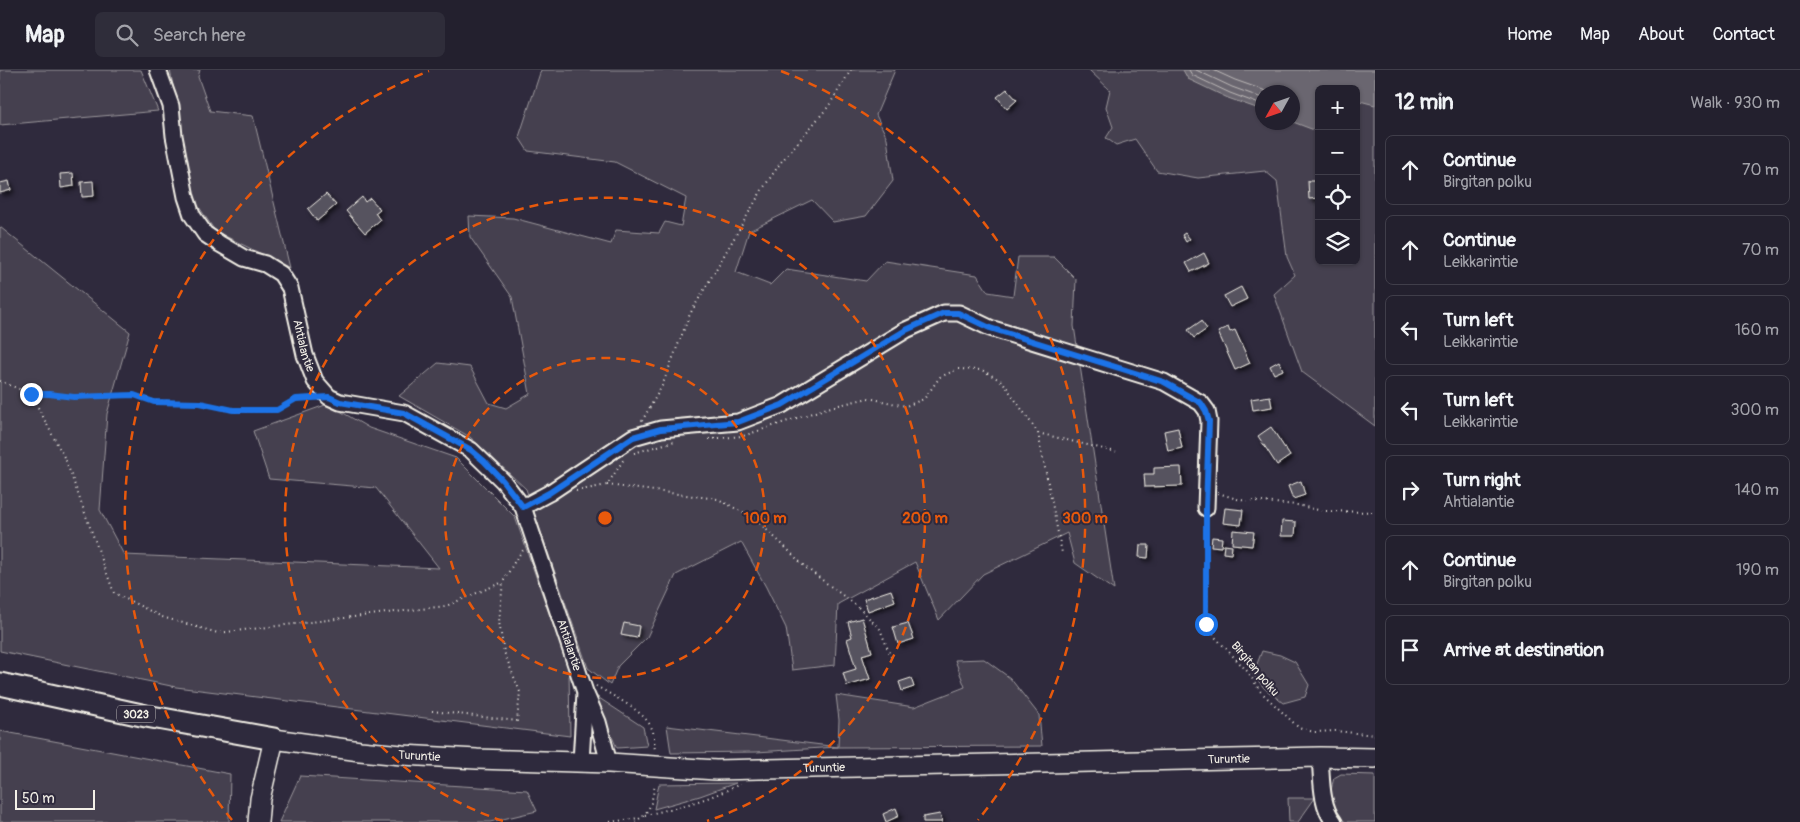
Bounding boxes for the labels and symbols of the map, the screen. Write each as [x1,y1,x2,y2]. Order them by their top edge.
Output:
north arrow [1255,85,1300,130]
street label: Ahtialantie [290,318,318,374]
route end [20,383,43,406]
centre of rings [596,509,614,527]
text: 100 m [744,509,786,528]
text: 200 m [902,509,948,528]
text: 300 m [1062,509,1108,528]
route start [1195,613,1218,636]
street label: Ahtialantie [554,617,585,673]
street label: Birgitan polku [1228,639,1282,699]
road number: 3023 [117,706,155,722]
street label: Turuntie [397,747,441,765]
street label: Turuntie [1207,751,1250,767]
street label: Turuntie [803,760,845,776]
scale bar [15,787,95,810]

